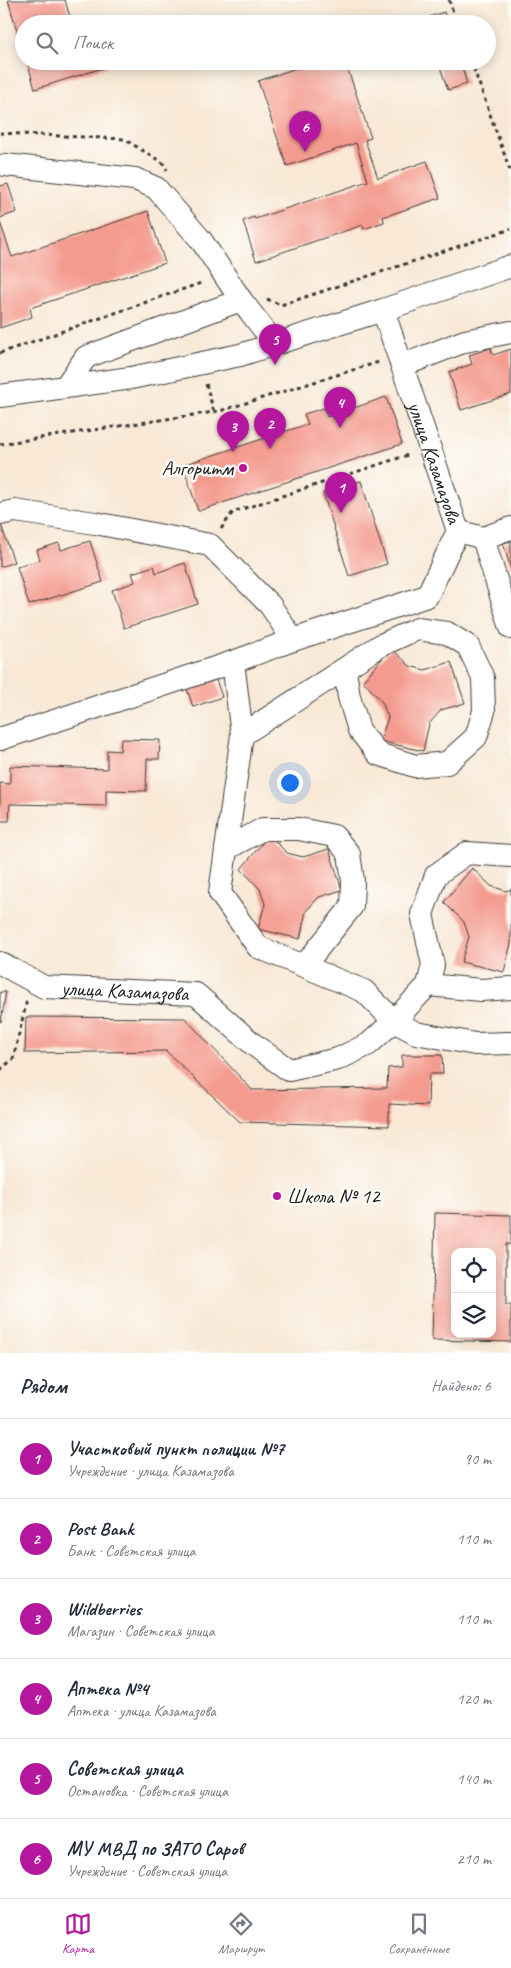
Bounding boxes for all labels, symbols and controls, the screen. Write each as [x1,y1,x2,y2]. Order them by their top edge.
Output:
search box [15,15,496,70]
icon: search [33,29,61,57]
text: Поиск [73,31,113,55]
pin: 6 [289,111,321,152]
pin: 5 [259,324,291,365]
pin: 4 [324,387,356,428]
street label: улица Казамазова [401,396,468,528]
pin: 2 [254,408,286,449]
pin: 3 [217,411,249,452]
place label: Алгоритм [162,455,235,481]
marker: Алгоритм [237,462,249,474]
pin: 1 [325,472,357,513]
your location [277,770,303,796]
street label: улица Казамазова [59,975,190,1007]
place label: Школа № 12 [287,1183,381,1209]
marker: Школа № 12 [271,1190,283,1202]
map controls [451,1248,496,1338]
button: locate [451,1248,496,1293]
button: layers [451,1293,496,1338]
text: Рядом [20,1373,67,1399]
text: Найдено: 6 [431,1376,491,1396]
text: Участковый пункт полиции №7 [67,1437,284,1461]
text: 1 [32,1449,40,1469]
text: 90 m [464,1449,491,1469]
text: Учреждение · улица Казамазова [67,1461,234,1481]
text: Post Bank [67,1517,133,1541]
text: 2 [32,1529,40,1549]
text: 110 m [457,1529,491,1549]
text: Банк · Советская улица [67,1541,196,1561]
text: Wildberries [67,1597,141,1621]
text: 3 [32,1609,40,1629]
text: 110 m [457,1609,491,1629]
text: Магазин · Советская улица [67,1621,215,1641]
text: Аптека №4 [67,1677,149,1701]
text: 4 [32,1689,40,1709]
text: 120 m [457,1689,491,1709]
text: Аптека · улица Казамазова [67,1701,216,1721]
text: Советская улица [67,1757,183,1781]
text: 5 [33,1769,39,1789]
text: 140 m [457,1769,491,1789]
text: Остановка · Советская улица [67,1781,228,1801]
text: МУ МВД по ЗАТО Саров [67,1837,244,1861]
text: 6 [32,1849,40,1869]
text: 210 m [457,1849,491,1869]
text: Учреждение · Советская улица [67,1861,227,1881]
tab: Карта [62,1910,94,1957]
tab: Маршрут [218,1910,264,1957]
tab: Сохранённые [388,1910,449,1957]

